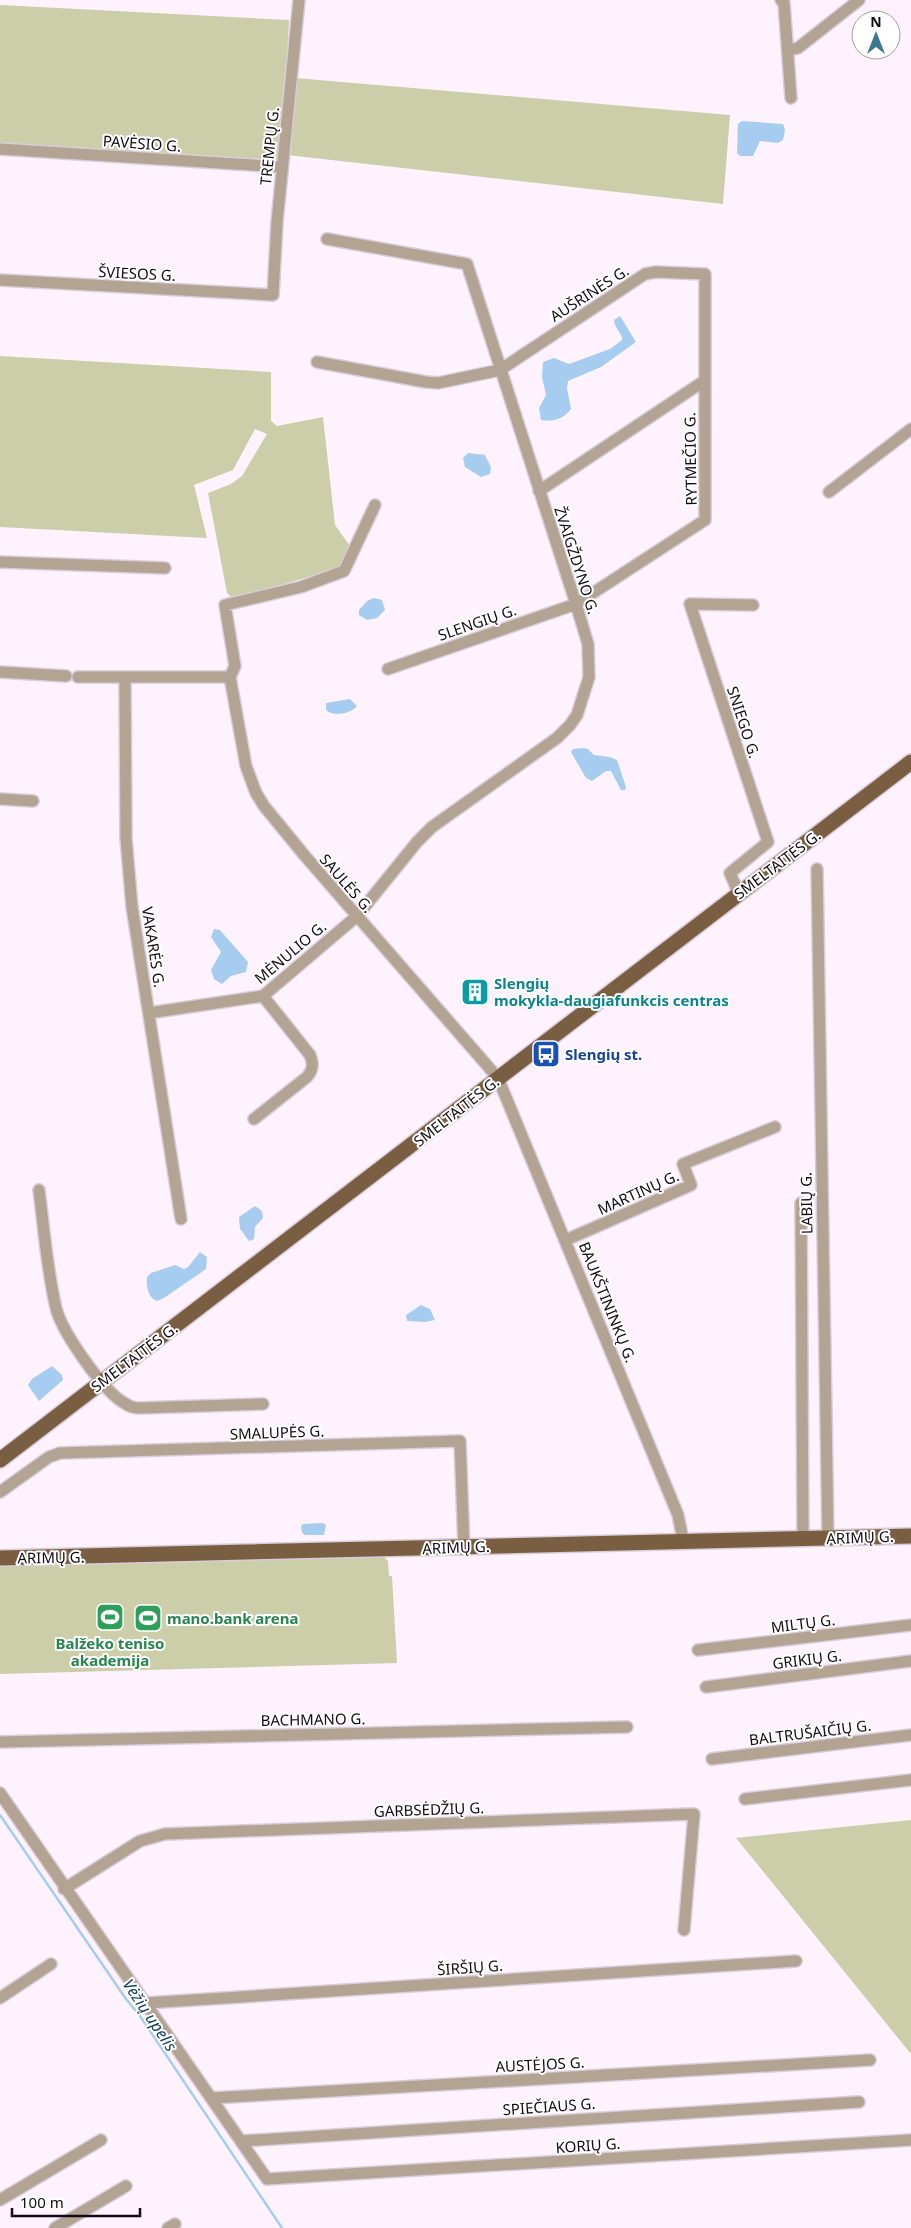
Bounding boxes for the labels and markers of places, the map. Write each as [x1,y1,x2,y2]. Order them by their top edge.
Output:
place label: Slengių mokykla-daugiafunkcis centras [494,973,729,1010]
building icon: Slengių mokykla-daugiafunkcis centras [460,977,490,1007]
bus stop icon: Slengių st. [531,1039,561,1069]
place label: Slengių st. [565,1044,642,1064]
sports icon: Balžeko teniso akademija [95,1602,125,1632]
sports icon: mano.bank arena [133,1603,163,1633]
place label: mano.bank arena [167,1608,298,1628]
place label: Balžeko teniso akademija [56,1633,164,1670]

